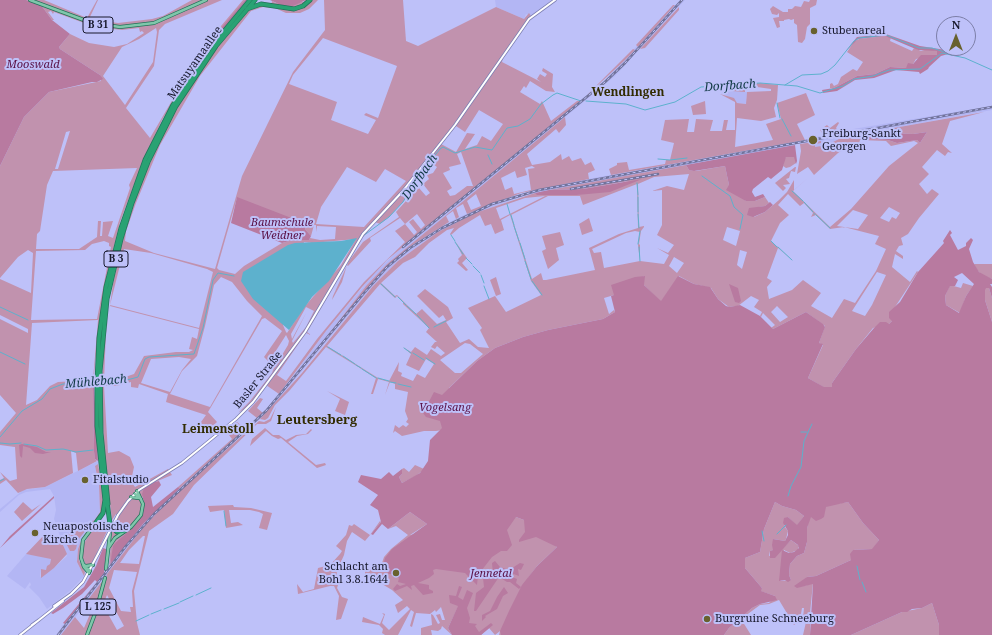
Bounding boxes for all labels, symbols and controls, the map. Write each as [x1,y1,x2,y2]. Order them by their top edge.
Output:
north arrow [936,16,976,56]
road number: B 31 [83,17,113,33]
text: N [952,17,960,32]
street label: Matsuyamaallee [165,24,225,102]
place label: Stubenareal [822,24,885,38]
marker: Stubenareal [809,26,819,36]
park label: Mooswald [6,58,60,72]
water label: Dorfbach [704,77,756,95]
district label: Wendlingen [592,86,664,100]
place label: Freiburg-Sankt Georgen [822,127,901,153]
marker: Freiburg-Sankt Georgen [807,134,819,146]
water label: Dorfbach [399,152,441,202]
park label: Baumschule Weidner [251,216,313,242]
road number: B 3 [104,251,128,267]
street label: Basler Straße [231,349,285,411]
water label: Mühlebach [65,372,127,392]
park label: Vogelsang [419,401,471,415]
district label: Leutersberg [277,412,357,428]
district label: Leimenstoll [182,423,254,437]
place label: Fitalstudio [93,473,149,487]
marker: Fitalstudio [80,475,90,485]
place label: Neuapostolische Kirche [43,520,129,546]
marker: Neuapostolische Kirche [30,528,40,538]
place label: Schlacht am Bohl 3.8.1644 [319,560,388,586]
park label: Jennetal [470,567,512,581]
marker: Schlacht am Bohl 3.8.1644 [391,568,401,578]
road number: L 125 [80,599,116,615]
place label: Burgruine Schneeburg [715,612,834,626]
marker: Burgruine Schneeburg [702,614,712,624]

